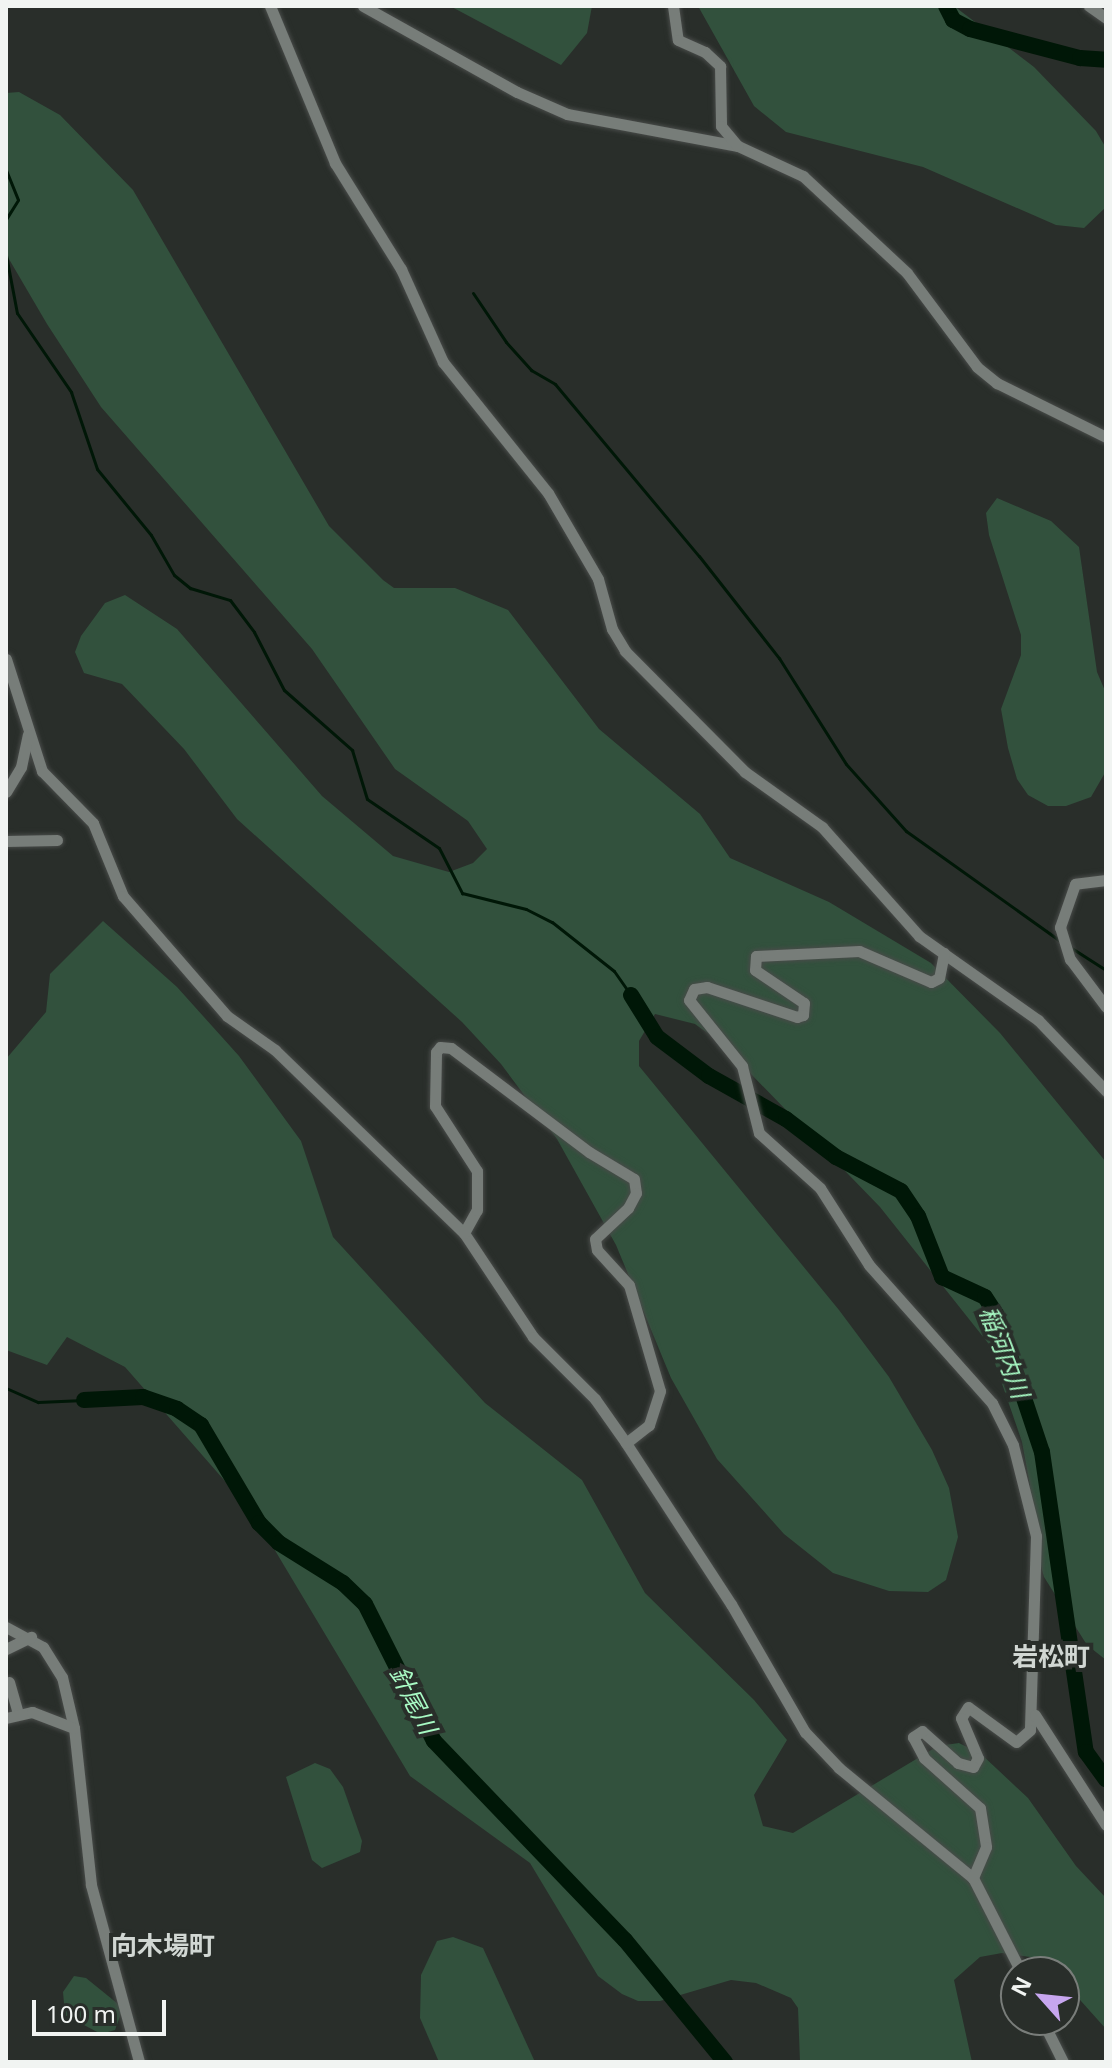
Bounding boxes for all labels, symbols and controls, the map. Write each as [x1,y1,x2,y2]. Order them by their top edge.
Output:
water label: 稲河内川 [974,1302,1036,1402]
district label: 岩松町 [1012,1641,1090,1673]
water label: 針尾川 [385,1661,443,1739]
district label: 向木場町 [111,1930,215,1962]
north arrow [1000,1956,1080,2036]
text: N [1003,1971,1038,2001]
scale bar [36,1984,170,2034]
text: 100 m [46,1997,116,2030]

